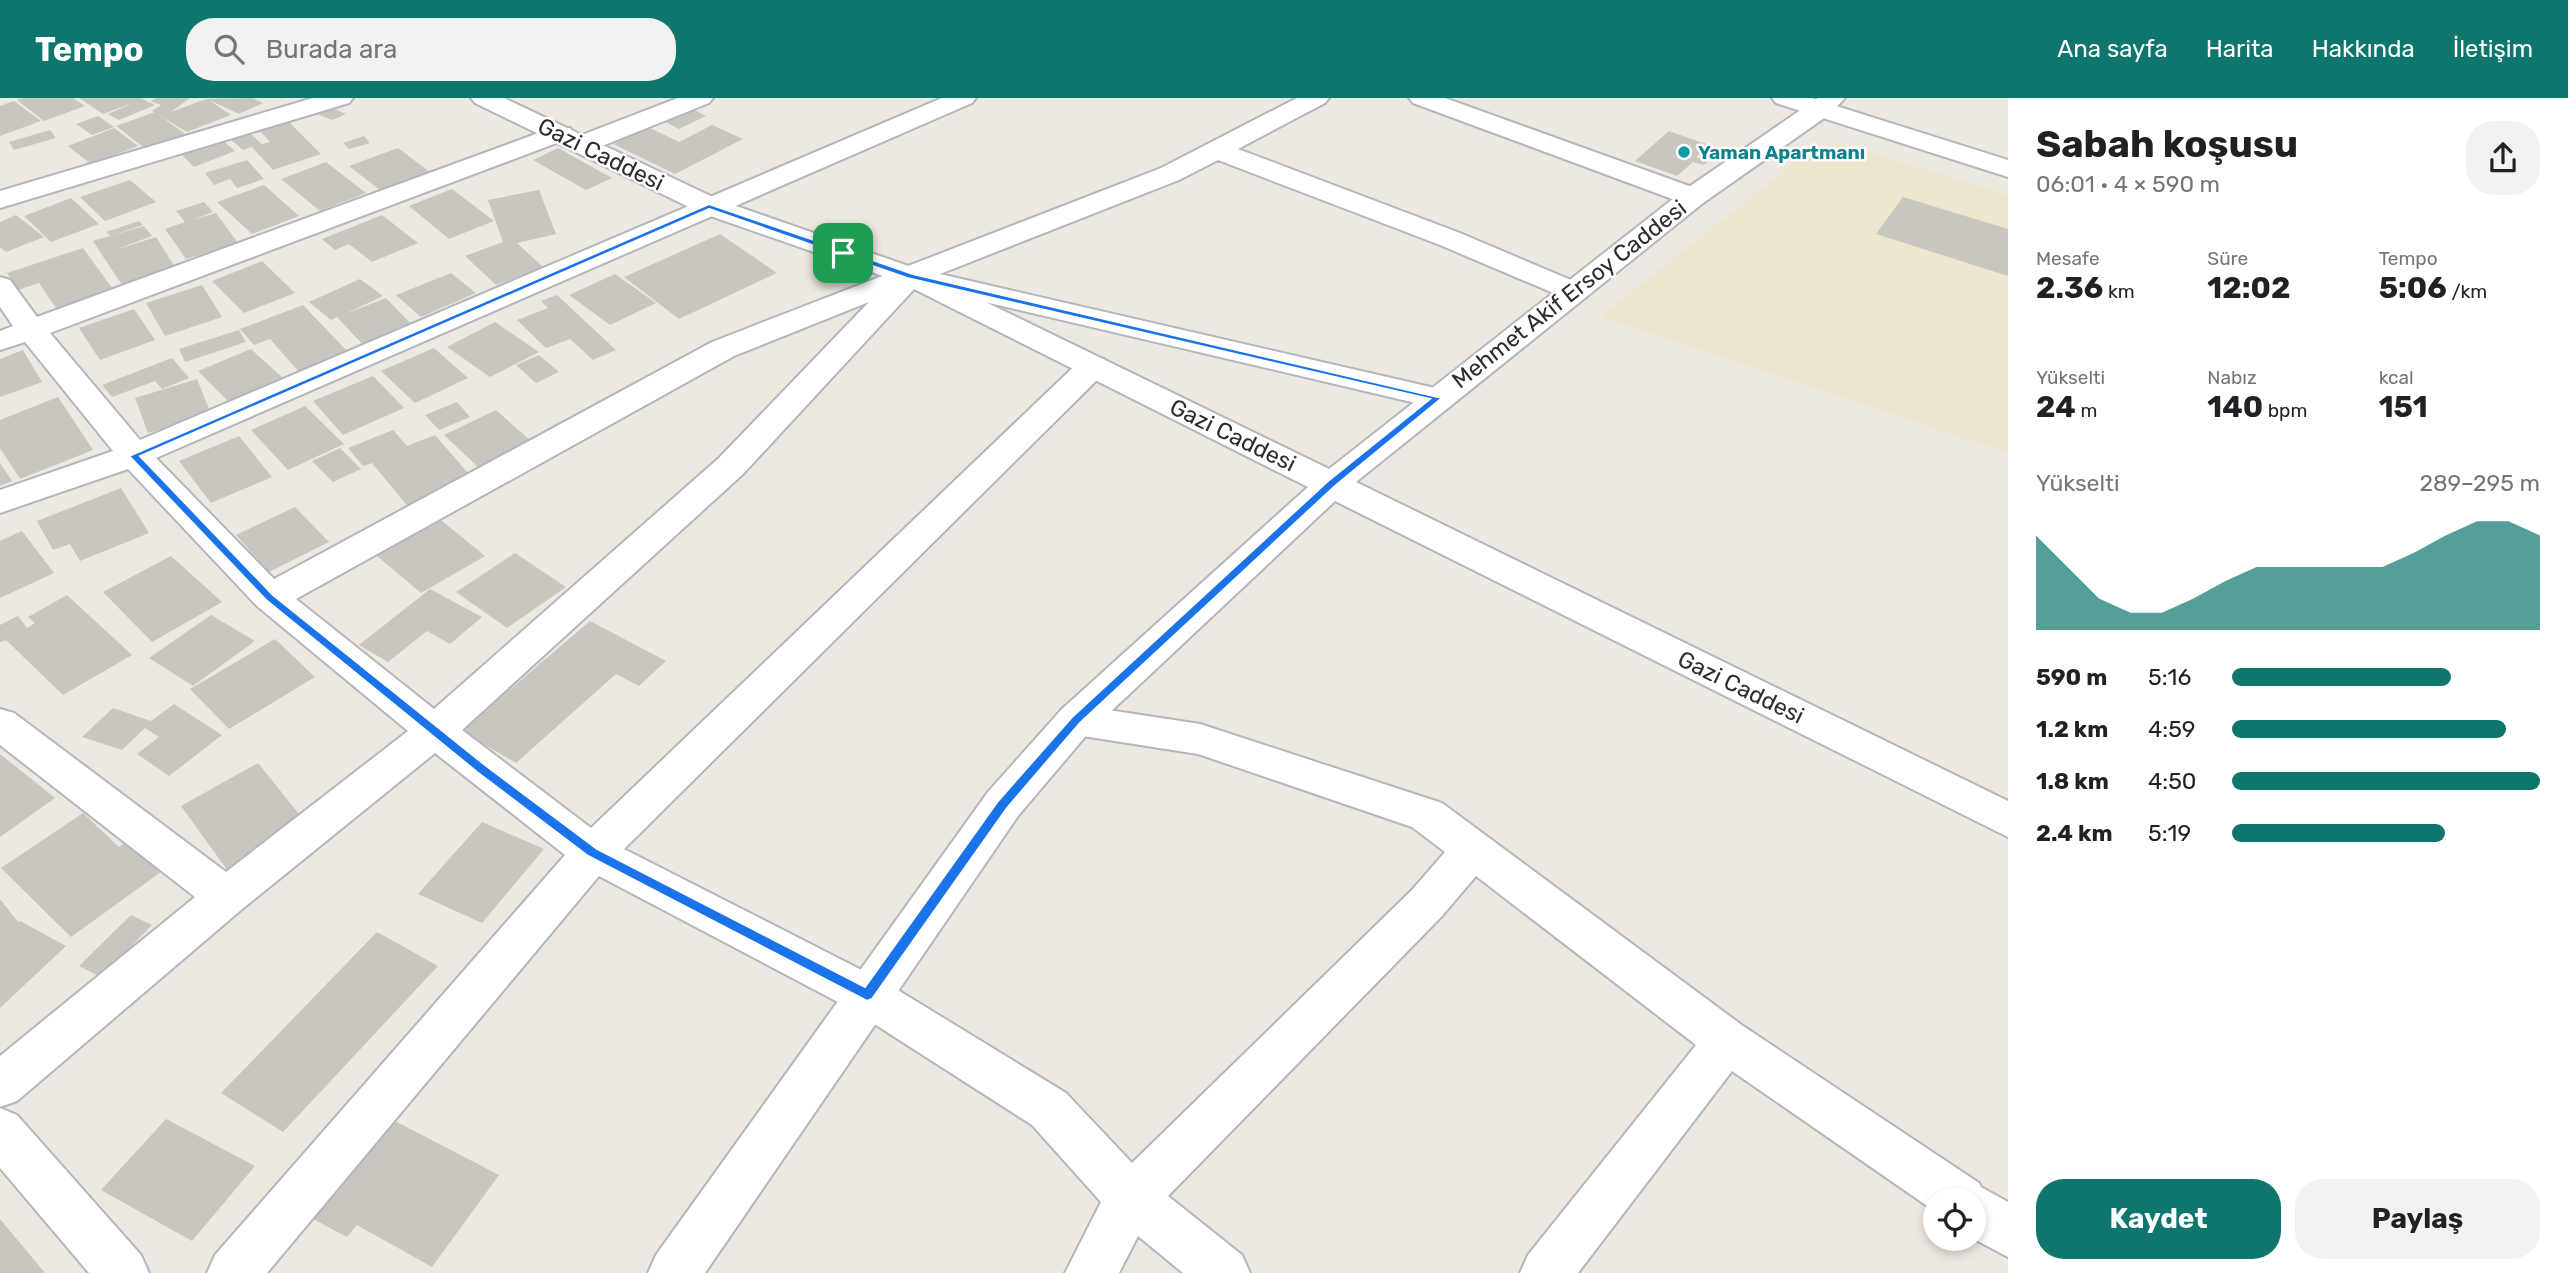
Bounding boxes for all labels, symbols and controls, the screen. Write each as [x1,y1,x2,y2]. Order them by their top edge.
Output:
search box [186,18,676,81]
text: Tempo [35,30,144,69]
icon: search [210,30,248,68]
text: Burada ara [266,34,397,65]
text: Ana sayfa [2057,35,2168,63]
text: Harita [2206,35,2274,63]
text: Hakkında [2312,35,2415,63]
text: İletişim [2453,35,2533,63]
street label: Gazi Caddesi [533,111,669,197]
text: Sabah koşusu [2036,121,2298,167]
button: share [2466,121,2540,195]
place label: Yaman Apartmanı [1698,141,1865,164]
marker: Yaman Apartmanı [1676,144,1692,160]
text: 06:01 · 4 × 590 m [2036,170,2220,198]
street label: Mehmet Akif Ersoy Caddesi [1446,194,1692,394]
pin [813,223,873,283]
icon: arrive [824,234,862,272]
text: Mesafe [2036,247,2100,270]
text: Süre [2207,247,2248,270]
text: Tempo [2379,247,2438,270]
text: 2.36 [2036,270,2103,306]
text: 12:02 [2207,270,2290,306]
text: 5:06 [2379,270,2447,306]
text: km [2103,280,2135,303]
text: /km [2447,280,2487,303]
text: Yükselti [2036,366,2105,389]
text: Nabız [2207,366,2257,389]
text: kcal [2379,366,2414,389]
text: 24 [2036,389,2076,425]
text: 140 [2207,389,2263,425]
text: 151 [2379,389,2428,425]
street label: Gazi Caddesi [1165,392,1301,478]
text: m [2076,399,2097,422]
text: bpm [2263,399,2307,422]
text: Yükselti [2036,469,2120,497]
text: 289–295 m [2419,469,2540,497]
street label: Gazi Caddesi [1673,644,1809,730]
text: 590 m [2036,663,2107,691]
text: 5:16 [2148,663,2191,691]
text: 1.2 km [2036,715,2108,743]
text: 4:59 [2148,715,2195,743]
text: 1.8 km [2036,767,2109,795]
text: 4:50 [2148,767,2196,795]
text: 2.4 km [2036,819,2112,847]
text: 5:19 [2148,819,2191,847]
button: Kaydet [2036,1179,2281,1259]
button: Paylaş [2295,1179,2540,1259]
map controls [1923,1188,1986,1251]
button: locate [1923,1188,1986,1251]

